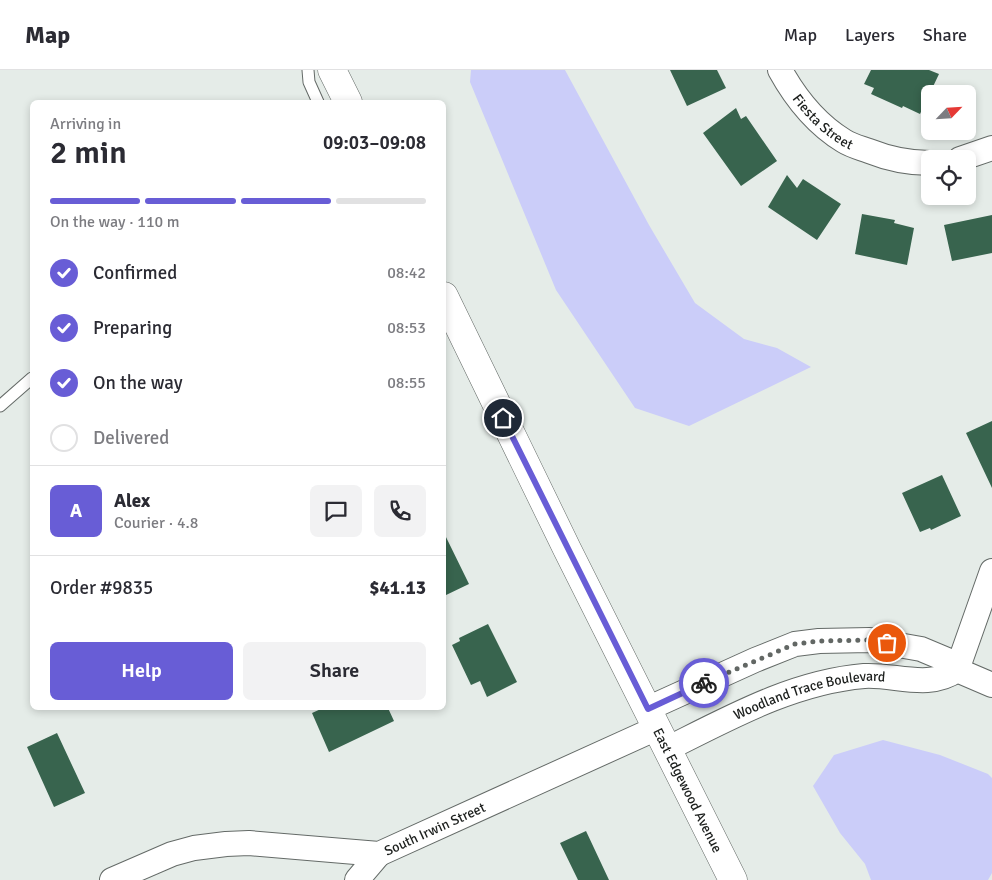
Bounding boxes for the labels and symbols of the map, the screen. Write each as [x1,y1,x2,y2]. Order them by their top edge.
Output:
north arrow [921,85,976,140]
street label: Fiesta Street [789,91,856,153]
pin [482,397,524,439]
pin [866,622,908,664]
courier [679,658,729,708]
street label: Woodland Trace Boulevard [731,668,886,724]
street label: East Edgewood Avenue [649,725,726,855]
street label: South Irwin Street [382,799,488,860]

